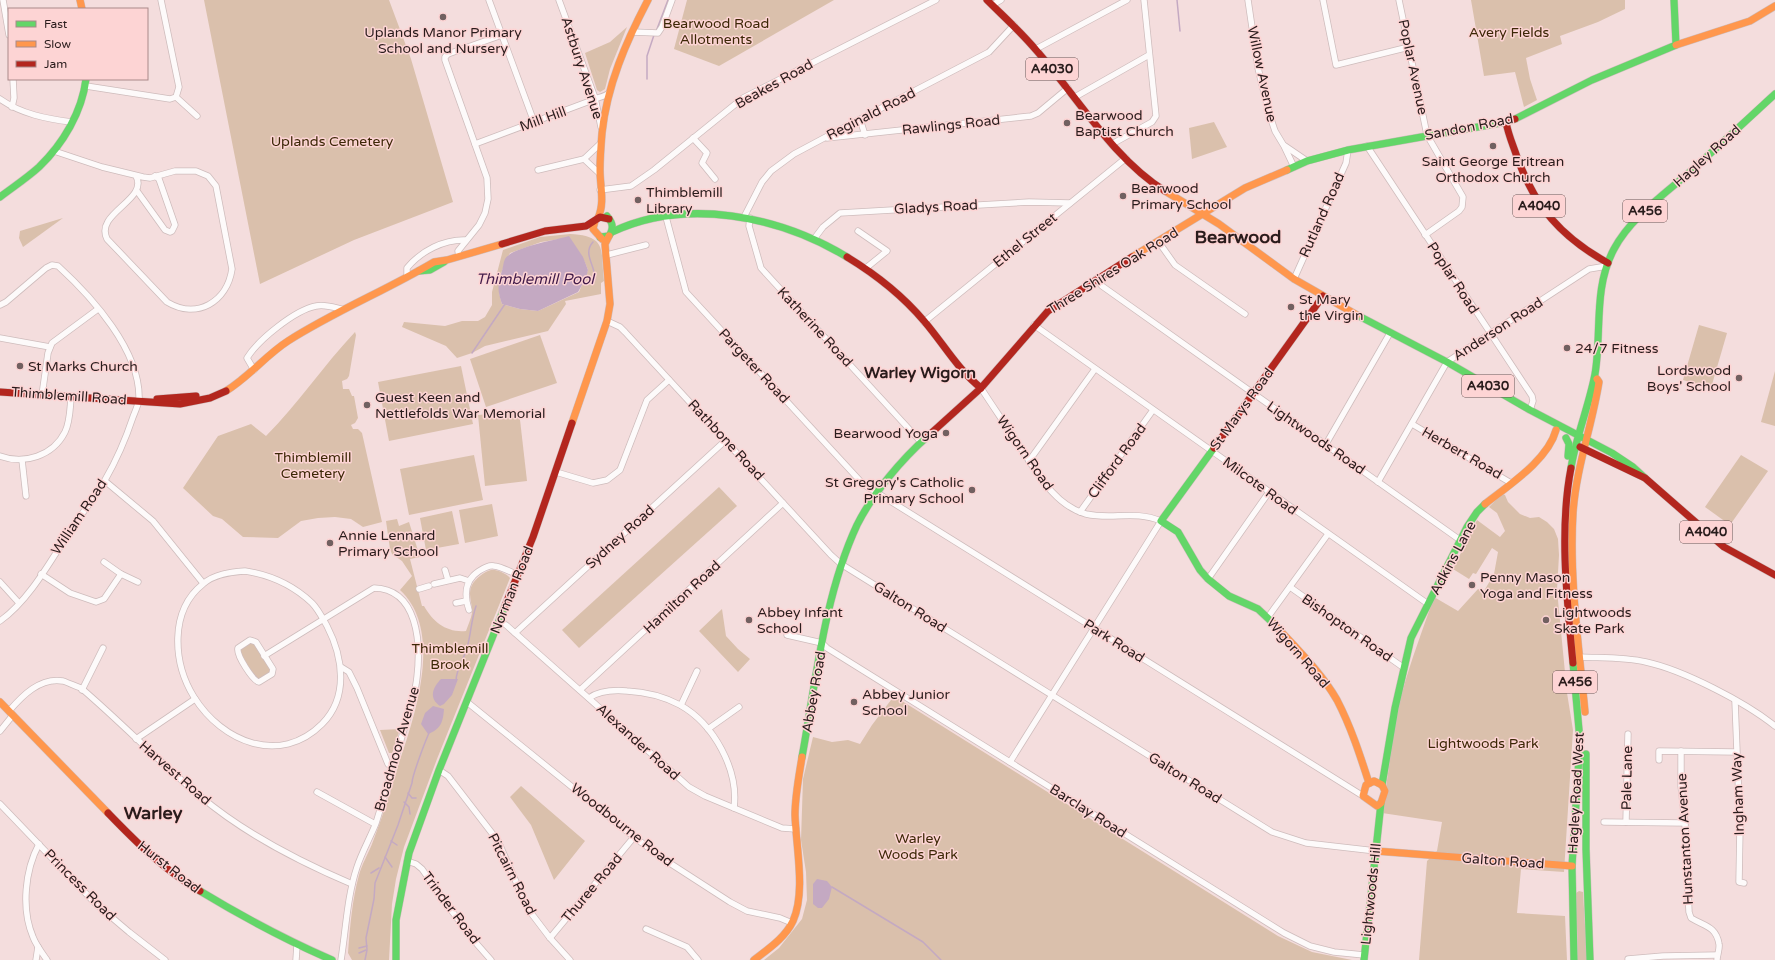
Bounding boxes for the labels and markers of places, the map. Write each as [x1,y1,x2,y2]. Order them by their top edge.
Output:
marker: Uplands Manor Primary School and Nursery [438,12,448,22]
place label: Uplands Manor Primary School and Nursery [364,24,522,57]
place label: Bearwood Baptist Church [1075,107,1174,140]
marker: Bearwood Baptist Church [1062,118,1072,128]
marker: Saint George Eritrean Orthodox Church [1488,141,1498,151]
place label: Saint George Eritrean Orthodox Church [1422,153,1564,186]
place label: Bearwood Primary School [1131,180,1232,213]
place label: Thimblemill Library [646,184,723,217]
marker: Bearwood Primary School [1118,191,1128,201]
marker: Thimblemill Library [633,195,643,205]
place label: St Mary the Virgin [1299,291,1364,324]
marker: St Mary the Virgin [1286,302,1296,312]
place label: 24/7 Fitness [1575,340,1659,357]
marker: 24/7 Fitness [1562,343,1572,353]
place label: St Marks Church [28,358,138,375]
marker: St Marks Church [15,361,25,371]
place label: Lordswood Boys' School [1647,362,1731,395]
marker: Lordswood Boys' School [1734,373,1744,383]
place label: Guest Keen and Nettlefolds War Memorial [375,389,546,422]
marker: Guest Keen and Nettlefolds War Memorial [362,400,372,410]
place label: Bearwood Yoga [834,425,938,442]
marker: Bearwood Yoga [941,428,951,438]
place label: St Gregory's Catholic Primary School [825,474,964,507]
marker: St Gregory's Catholic Primary School [967,485,977,495]
place label: Annie Lennard Primary School [338,527,439,560]
marker: Annie Lennard Primary School [325,538,335,548]
place label: Penny Mason Yoga and Fitness [1480,569,1593,602]
marker: Penny Mason Yoga and Fitness [1467,580,1477,590]
place label: Abbey Infant School [757,604,844,637]
place label: Lightwoods Skate Park [1554,604,1632,637]
marker: Abbey Infant School [744,615,754,625]
marker: Lightwoods Skate Park [1541,615,1551,625]
place label: Abbey Junior School [862,686,951,719]
marker: Abbey Junior School [849,697,859,707]

